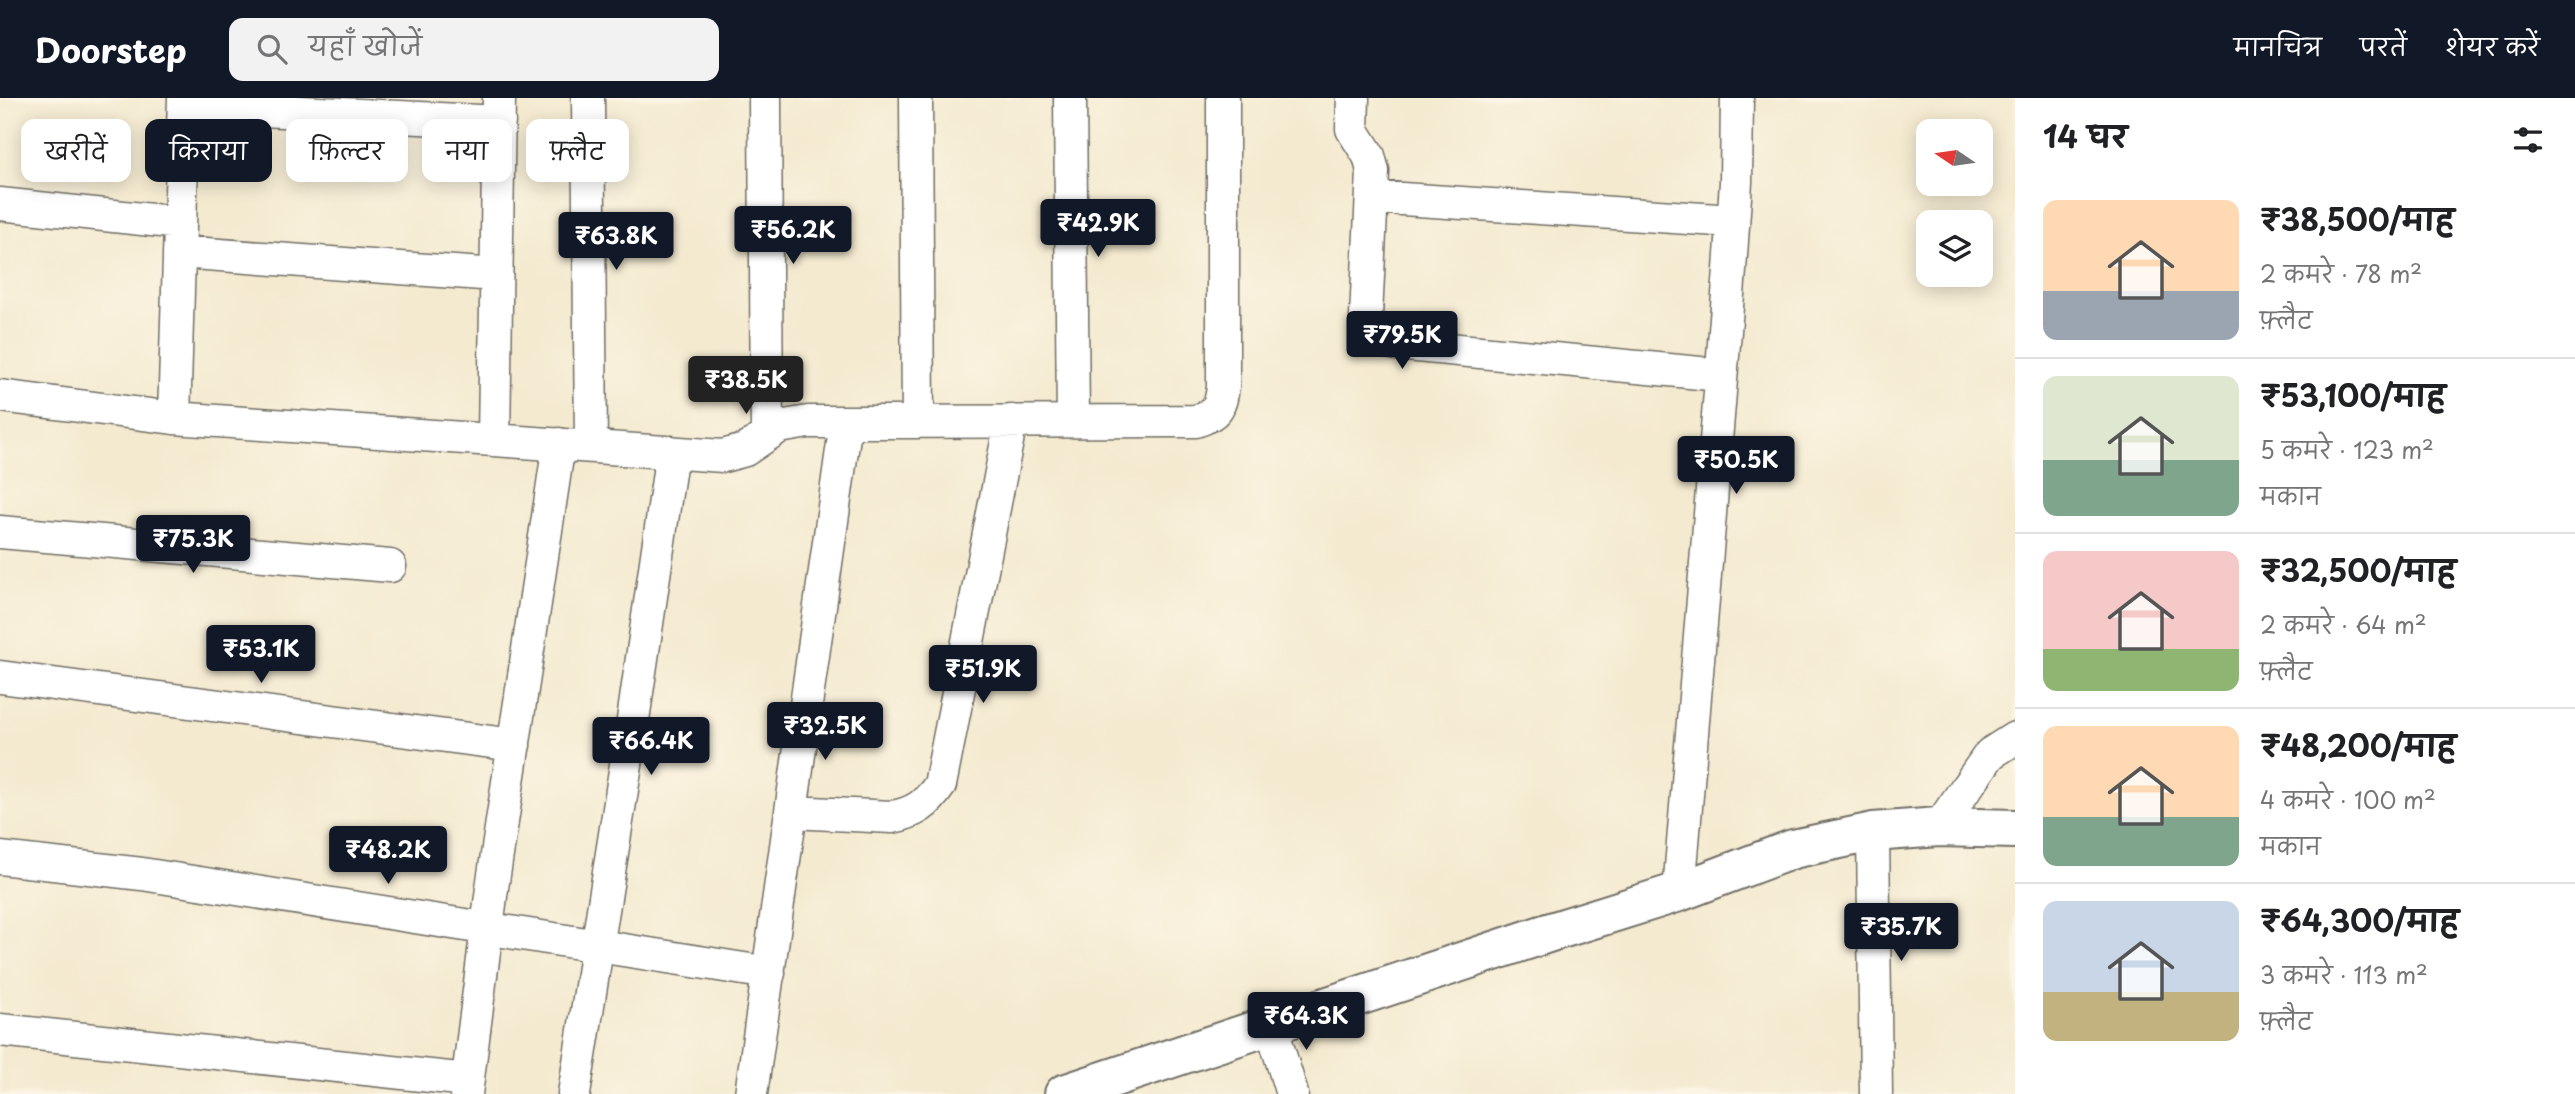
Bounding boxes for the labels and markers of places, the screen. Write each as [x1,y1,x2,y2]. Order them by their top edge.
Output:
pin: ₹42.9K [1041,200,1155,259]
pin: ₹56.2K [736,206,850,266]
pin: ₹63.8K [559,212,673,272]
pin: ₹79.5K [1345,312,1459,371]
pin: ₹38.5K [689,356,803,416]
pin: ₹50.5K [1679,436,1793,496]
pin: ₹75.3K [136,516,250,575]
pin: ₹53.1K [204,626,318,685]
pin: ₹51.9K [926,646,1040,705]
pin: ₹32.5K [768,702,882,762]
pin: ₹66.4K [594,718,708,777]
pin: ₹48.2K [331,826,445,886]
pin: ₹35.7K [1844,904,1958,963]
pin: ₹64.3K [1249,992,1363,1052]

